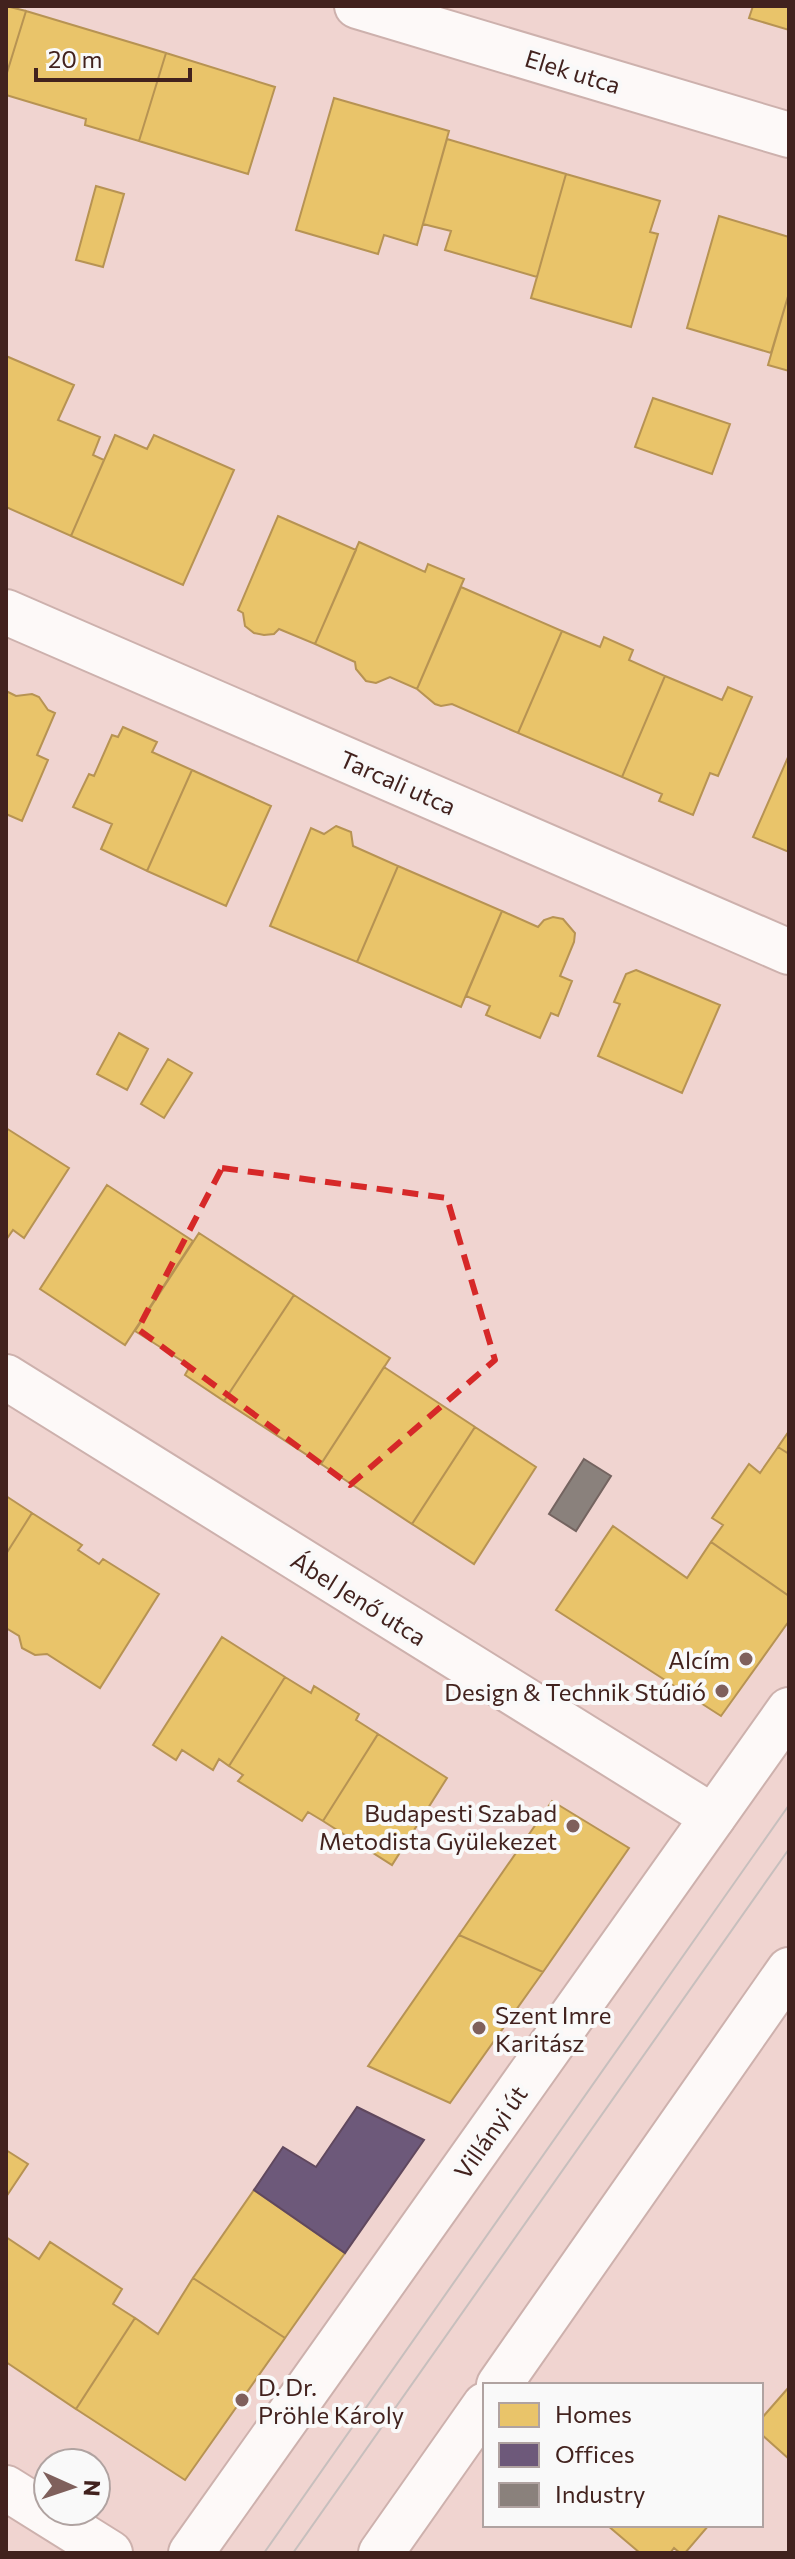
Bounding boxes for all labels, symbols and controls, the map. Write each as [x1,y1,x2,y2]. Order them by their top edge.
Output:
scale bar [36,32,190,82]
street label: Elek utca [522,43,624,99]
text: 20 m [48,44,102,73]
street label: Tarcali utca [336,744,460,820]
street label: Ábel Jenő utca [286,1545,432,1651]
place label: Alcím [668,1645,730,1674]
marker: Alcím [737,1650,755,1668]
place label: Design & Technik Stúdió [444,1677,706,1706]
marker: Design & Technik Stúdió [713,1682,731,1700]
place label: Budapesti Szabad Metodista Gyülekezet [319,1798,557,1855]
marker: Budapesti Szabad Metodista Gyülekezet [564,1817,582,1835]
place label: Szent Imre Karitász [495,2000,611,2057]
marker: Szent Imre Karitász [470,2019,488,2037]
street label: Villányi út [447,2080,533,2184]
place label: D. Dr. Pröhle Károly [258,2372,404,2429]
legend [483,2383,763,2527]
marker: D. Dr. Pröhle Károly [233,2391,251,2409]
text: Homes [555,2399,632,2428]
text: Offices [555,2439,635,2468]
north arrow [32,2447,112,2527]
text: N [79,2479,106,2497]
text: Industry [555,2479,645,2508]

